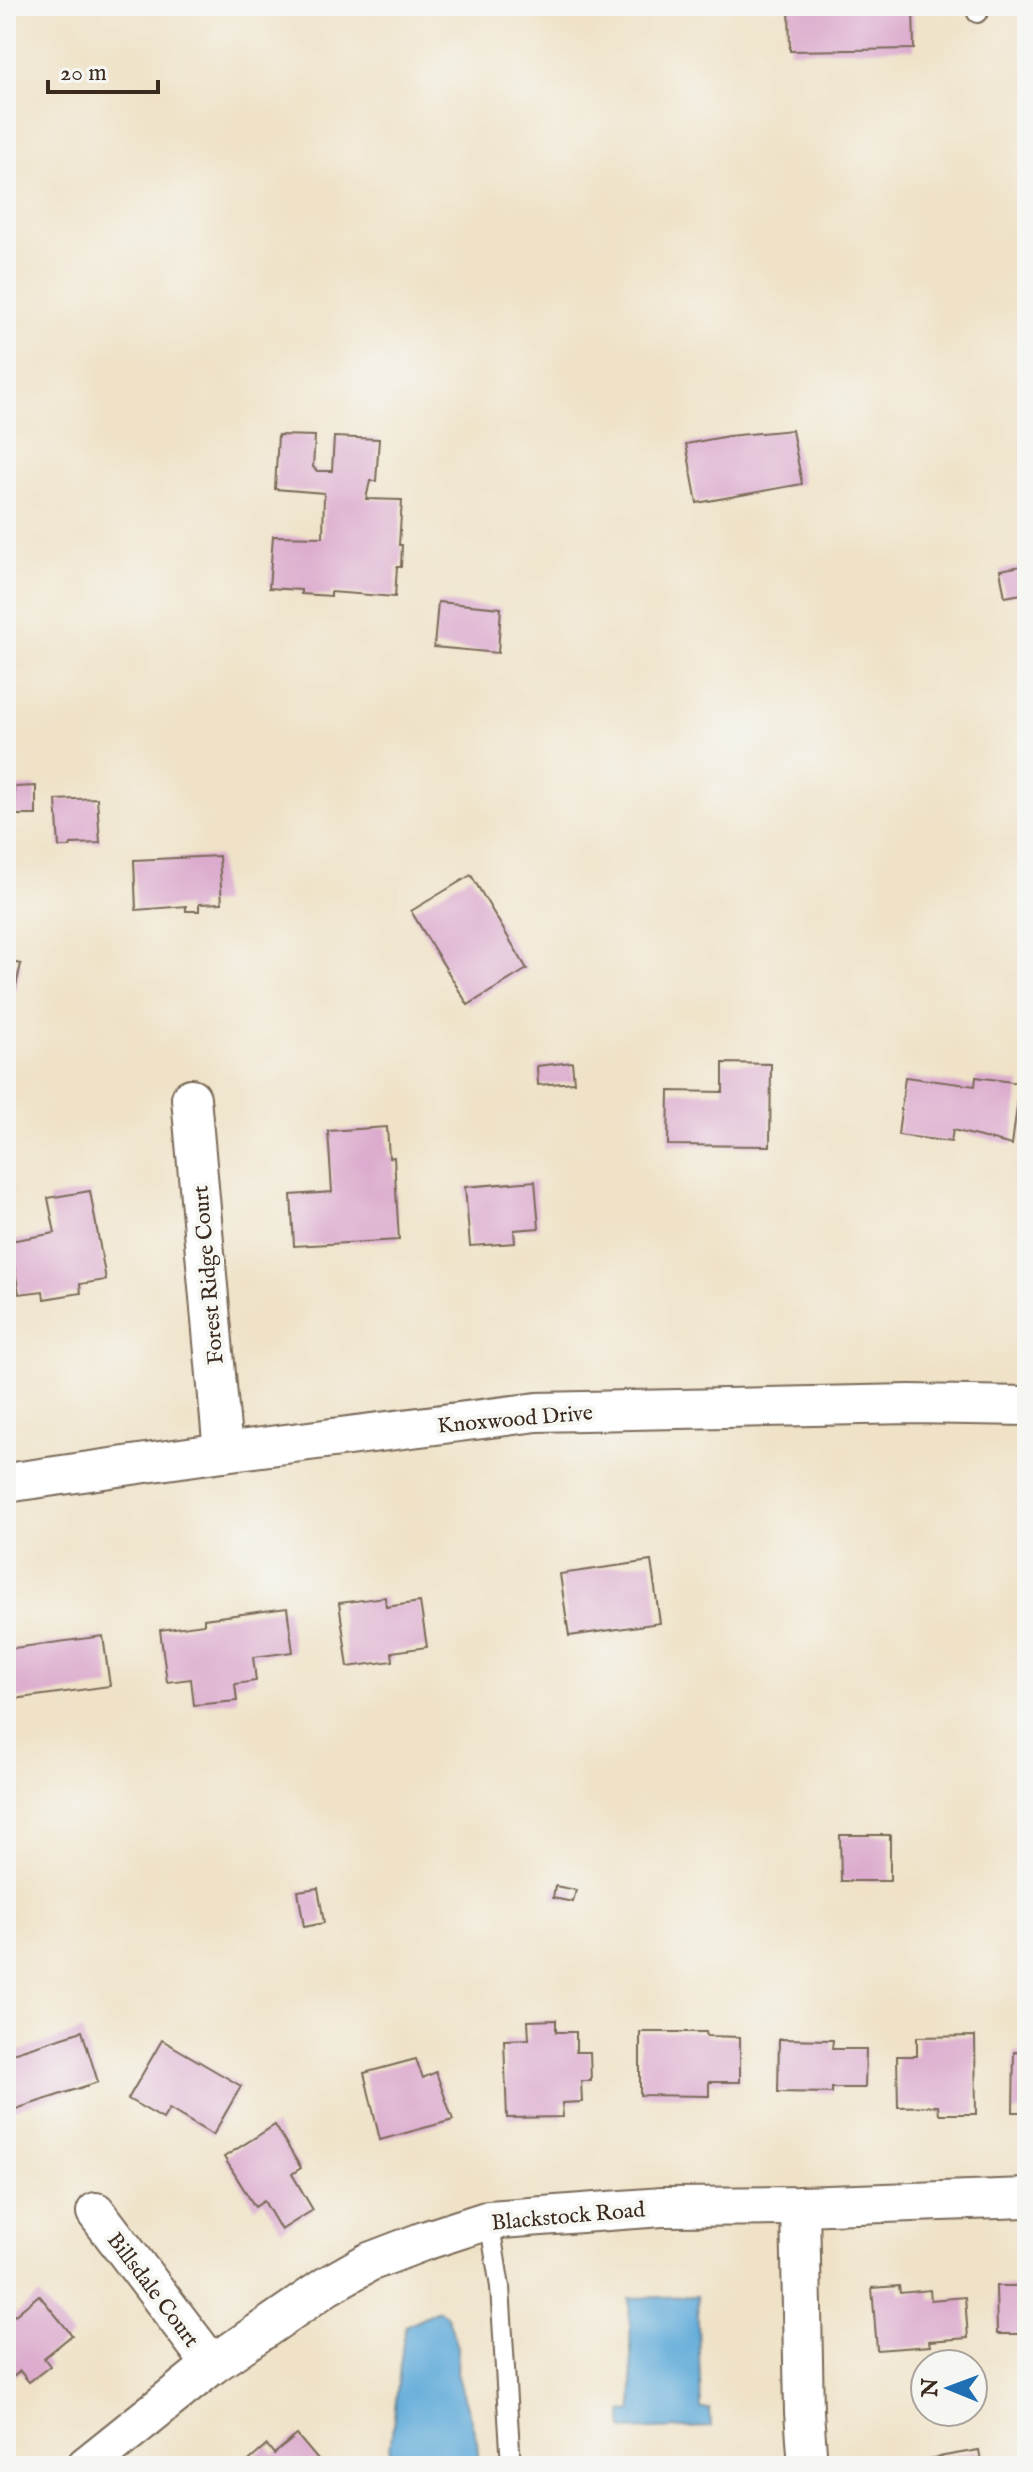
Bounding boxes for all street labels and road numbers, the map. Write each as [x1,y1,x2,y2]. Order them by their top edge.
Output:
street label: Forest Ridge Court [187,1184,231,1365]
street label: Knoxwood Drive [436,1399,594,1441]
street label: Blackstock Road [490,2196,646,2238]
street label: Billsdale Court [100,2227,205,2354]

